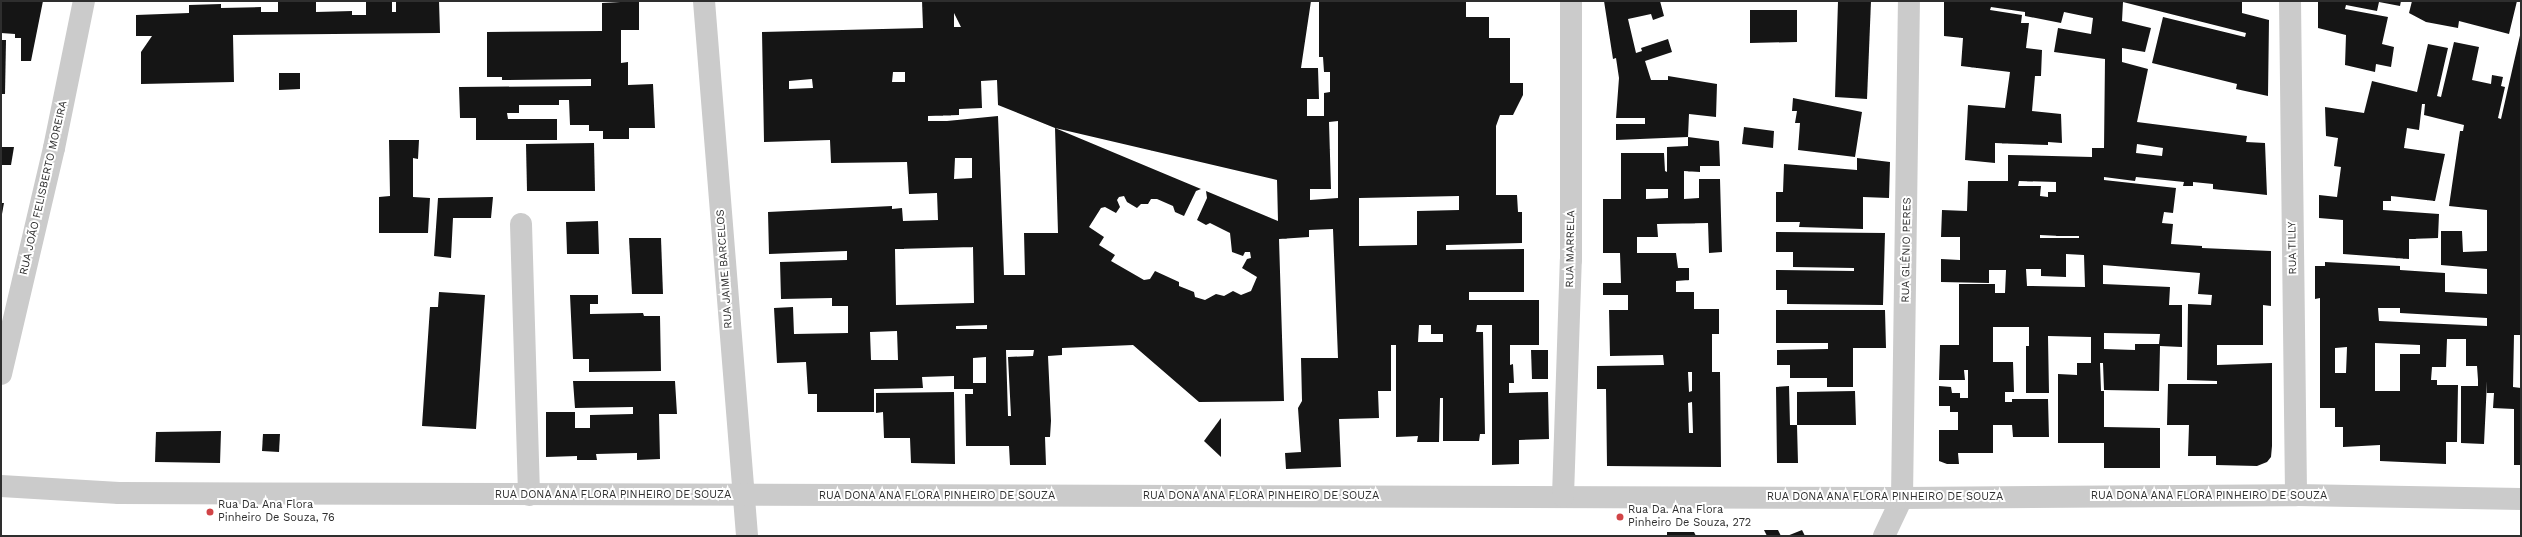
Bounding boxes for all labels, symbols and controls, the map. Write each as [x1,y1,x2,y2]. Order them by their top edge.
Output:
street label: RUA JOÃO FELISBERTO MOREIRA [17,99,71,277]
street label: RUA GLÊNIO PERES [1899,197,1915,303]
street label: RUA JAIME BARCELOS [714,209,736,329]
street label: RUA MARRELA [1564,210,1578,288]
street label: RUA TILLY [2286,221,2300,275]
street label: RUA DONA ANA FLORA PINHEIRO DE SOUZA [494,488,732,502]
street label: RUA DONA ANA FLORA PINHEIRO DE SOUZA [818,489,1056,503]
street label: RUA DONA ANA FLORA PINHEIRO DE SOUZA [1142,489,1380,503]
street label: RUA DONA ANA FLORA PINHEIRO DE SOUZA [2090,489,2328,503]
street label: RUA DONA ANA FLORA PINHEIRO DE SOUZA [1766,490,2004,504]
place label: Rua Da. Ana Flora Pinheiro De Souza, 76 [218,499,335,525]
place label: Rua Da. Ana Flora Pinheiro De Souza, 272 [1628,504,1751,530]
marker: Rua Da. Ana Flora Pinheiro De Souza, 76 [205,507,215,517]
marker: Rua Da. Ana Flora Pinheiro De Souza, 272 [1615,512,1625,522]

